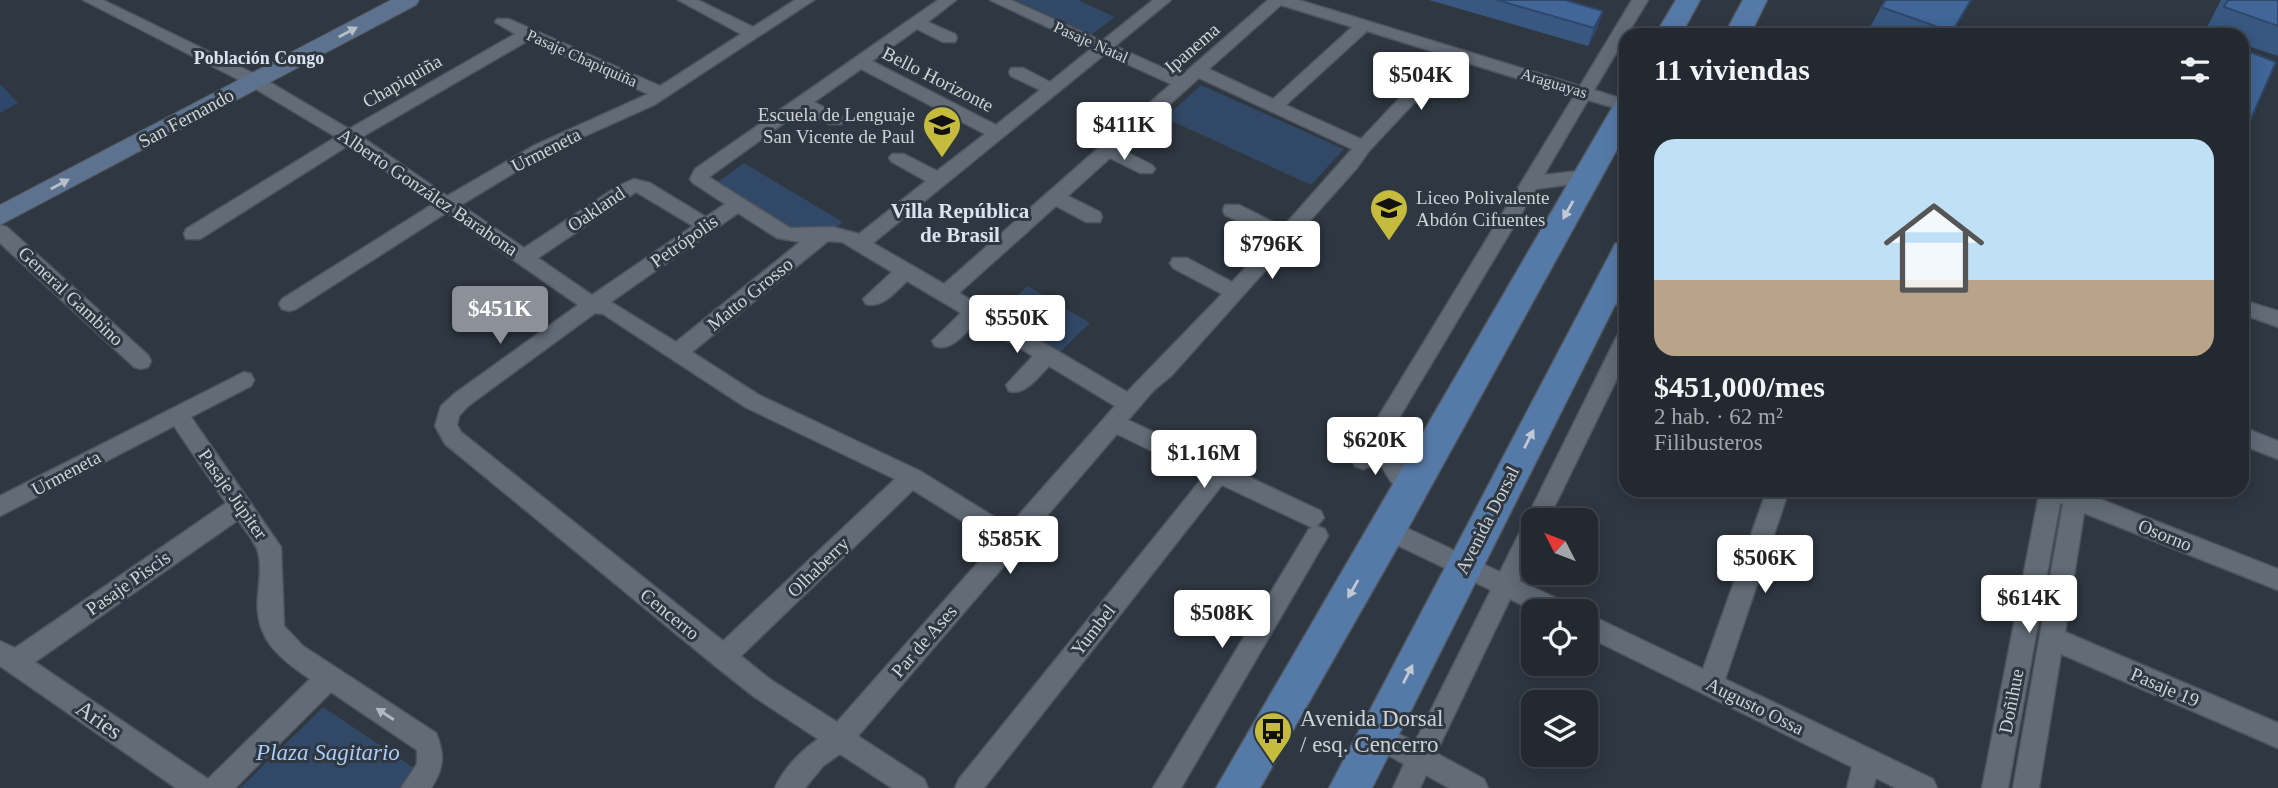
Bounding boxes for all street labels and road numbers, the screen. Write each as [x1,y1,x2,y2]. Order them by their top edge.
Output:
street label: Pasaje Natal [1051,18,1131,67]
street label: Ipanema [1160,18,1224,77]
street label: Pasaje Chapiquiña [524,26,640,91]
street label: Bello Horizonte [879,42,997,116]
street label: Chapiquiña [359,50,446,112]
street label: Araguayas [1519,65,1589,102]
street label: San Fernando [135,84,237,152]
street label: Urmeneta [508,123,585,176]
street label: Alberto González Barahona [334,124,522,260]
street label: Oakland [563,182,629,236]
street label: Petrópolis [646,210,722,272]
street label: General Gambino [14,242,128,350]
street label: Matto Grosso [703,253,797,335]
street label: Pasaje Júpiter [194,445,272,544]
street label: Urmeneta [28,446,104,500]
street label: Avenida Dorsal [1451,462,1523,578]
street label: Osorno [2135,515,2195,555]
street label: Olhaberry [783,532,853,601]
street label: Pasaje Piscis [82,546,174,620]
street label: Cencerro [636,584,704,644]
street label: Yumbel [1067,600,1119,660]
street label: Par de Ases [887,601,961,681]
street label: Pasaje 19 [2128,663,2202,711]
street label: Doñihue [1994,667,2028,735]
street label: Augusto Ossa [1703,673,1808,739]
street label: Aries [71,695,127,745]

